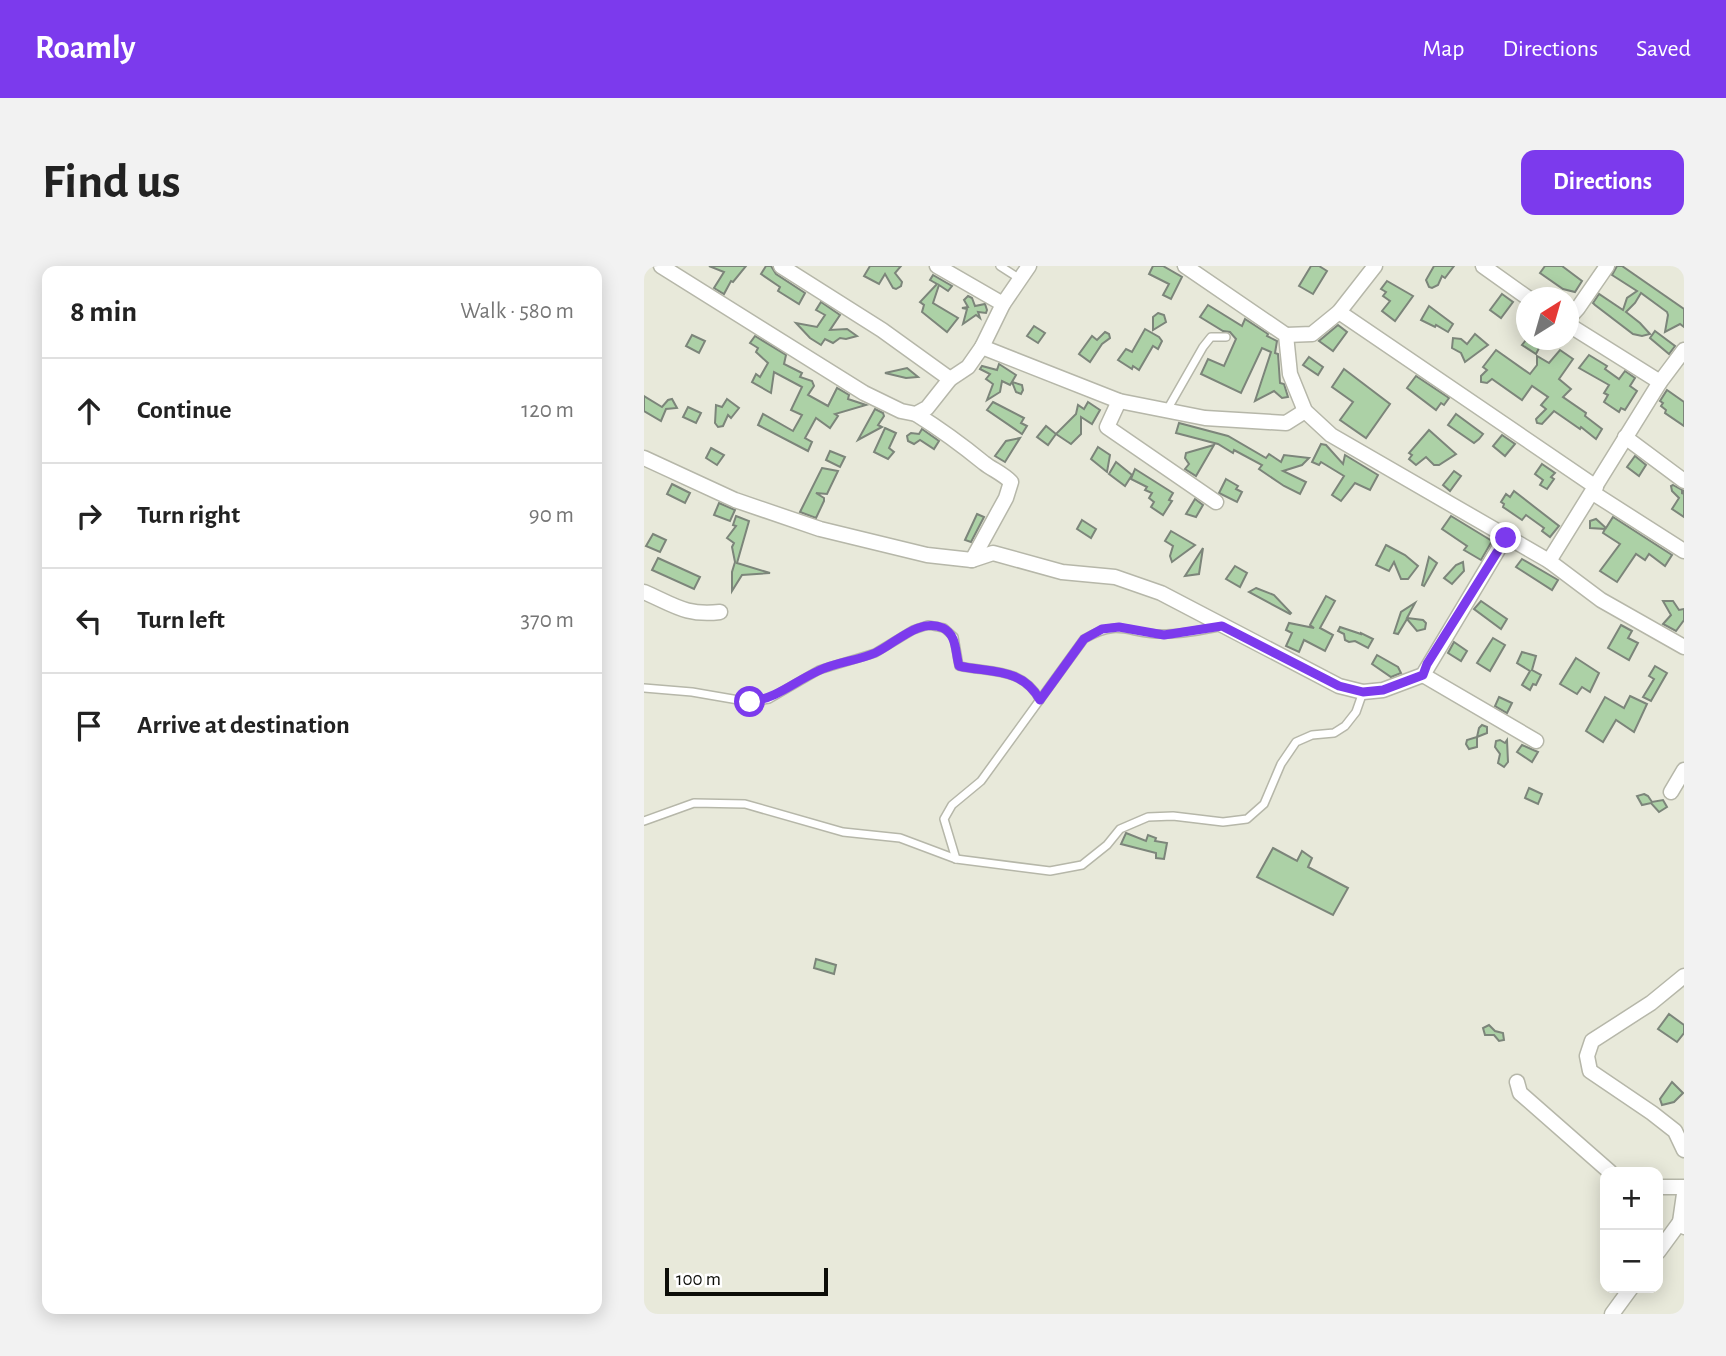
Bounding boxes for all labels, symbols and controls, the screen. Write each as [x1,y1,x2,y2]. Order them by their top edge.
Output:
text: Roamly [35,32,135,65]
text: Map [1422,37,1464,61]
text: Directions [1502,37,1598,61]
text: Saved [1636,37,1691,61]
button: Directions [1521,150,1684,215]
text: Find us [42,158,181,207]
north arrow [1516,287,1579,350]
text: 8 min [70,297,137,327]
text: Walk · 580 m [460,300,574,323]
icon: ahead [70,392,108,430]
text: Continue [137,397,232,423]
text: 120 m [521,399,574,422]
icon: right [70,497,108,535]
text: Turn right [137,502,240,528]
text: 90 m [529,504,574,527]
route end [1490,522,1521,553]
icon: left [70,602,108,640]
text: Turn left [137,607,225,633]
text: 370 m [521,609,574,632]
route start [734,686,765,717]
icon: arrive [70,707,108,745]
text: Arrive at destination [137,712,350,738]
map controls [1600,1167,1663,1293]
button: + [1600,1167,1663,1230]
button: − [1600,1230,1663,1293]
scale bar [665,1265,828,1297]
text: 100 m [676,1270,721,1289]

